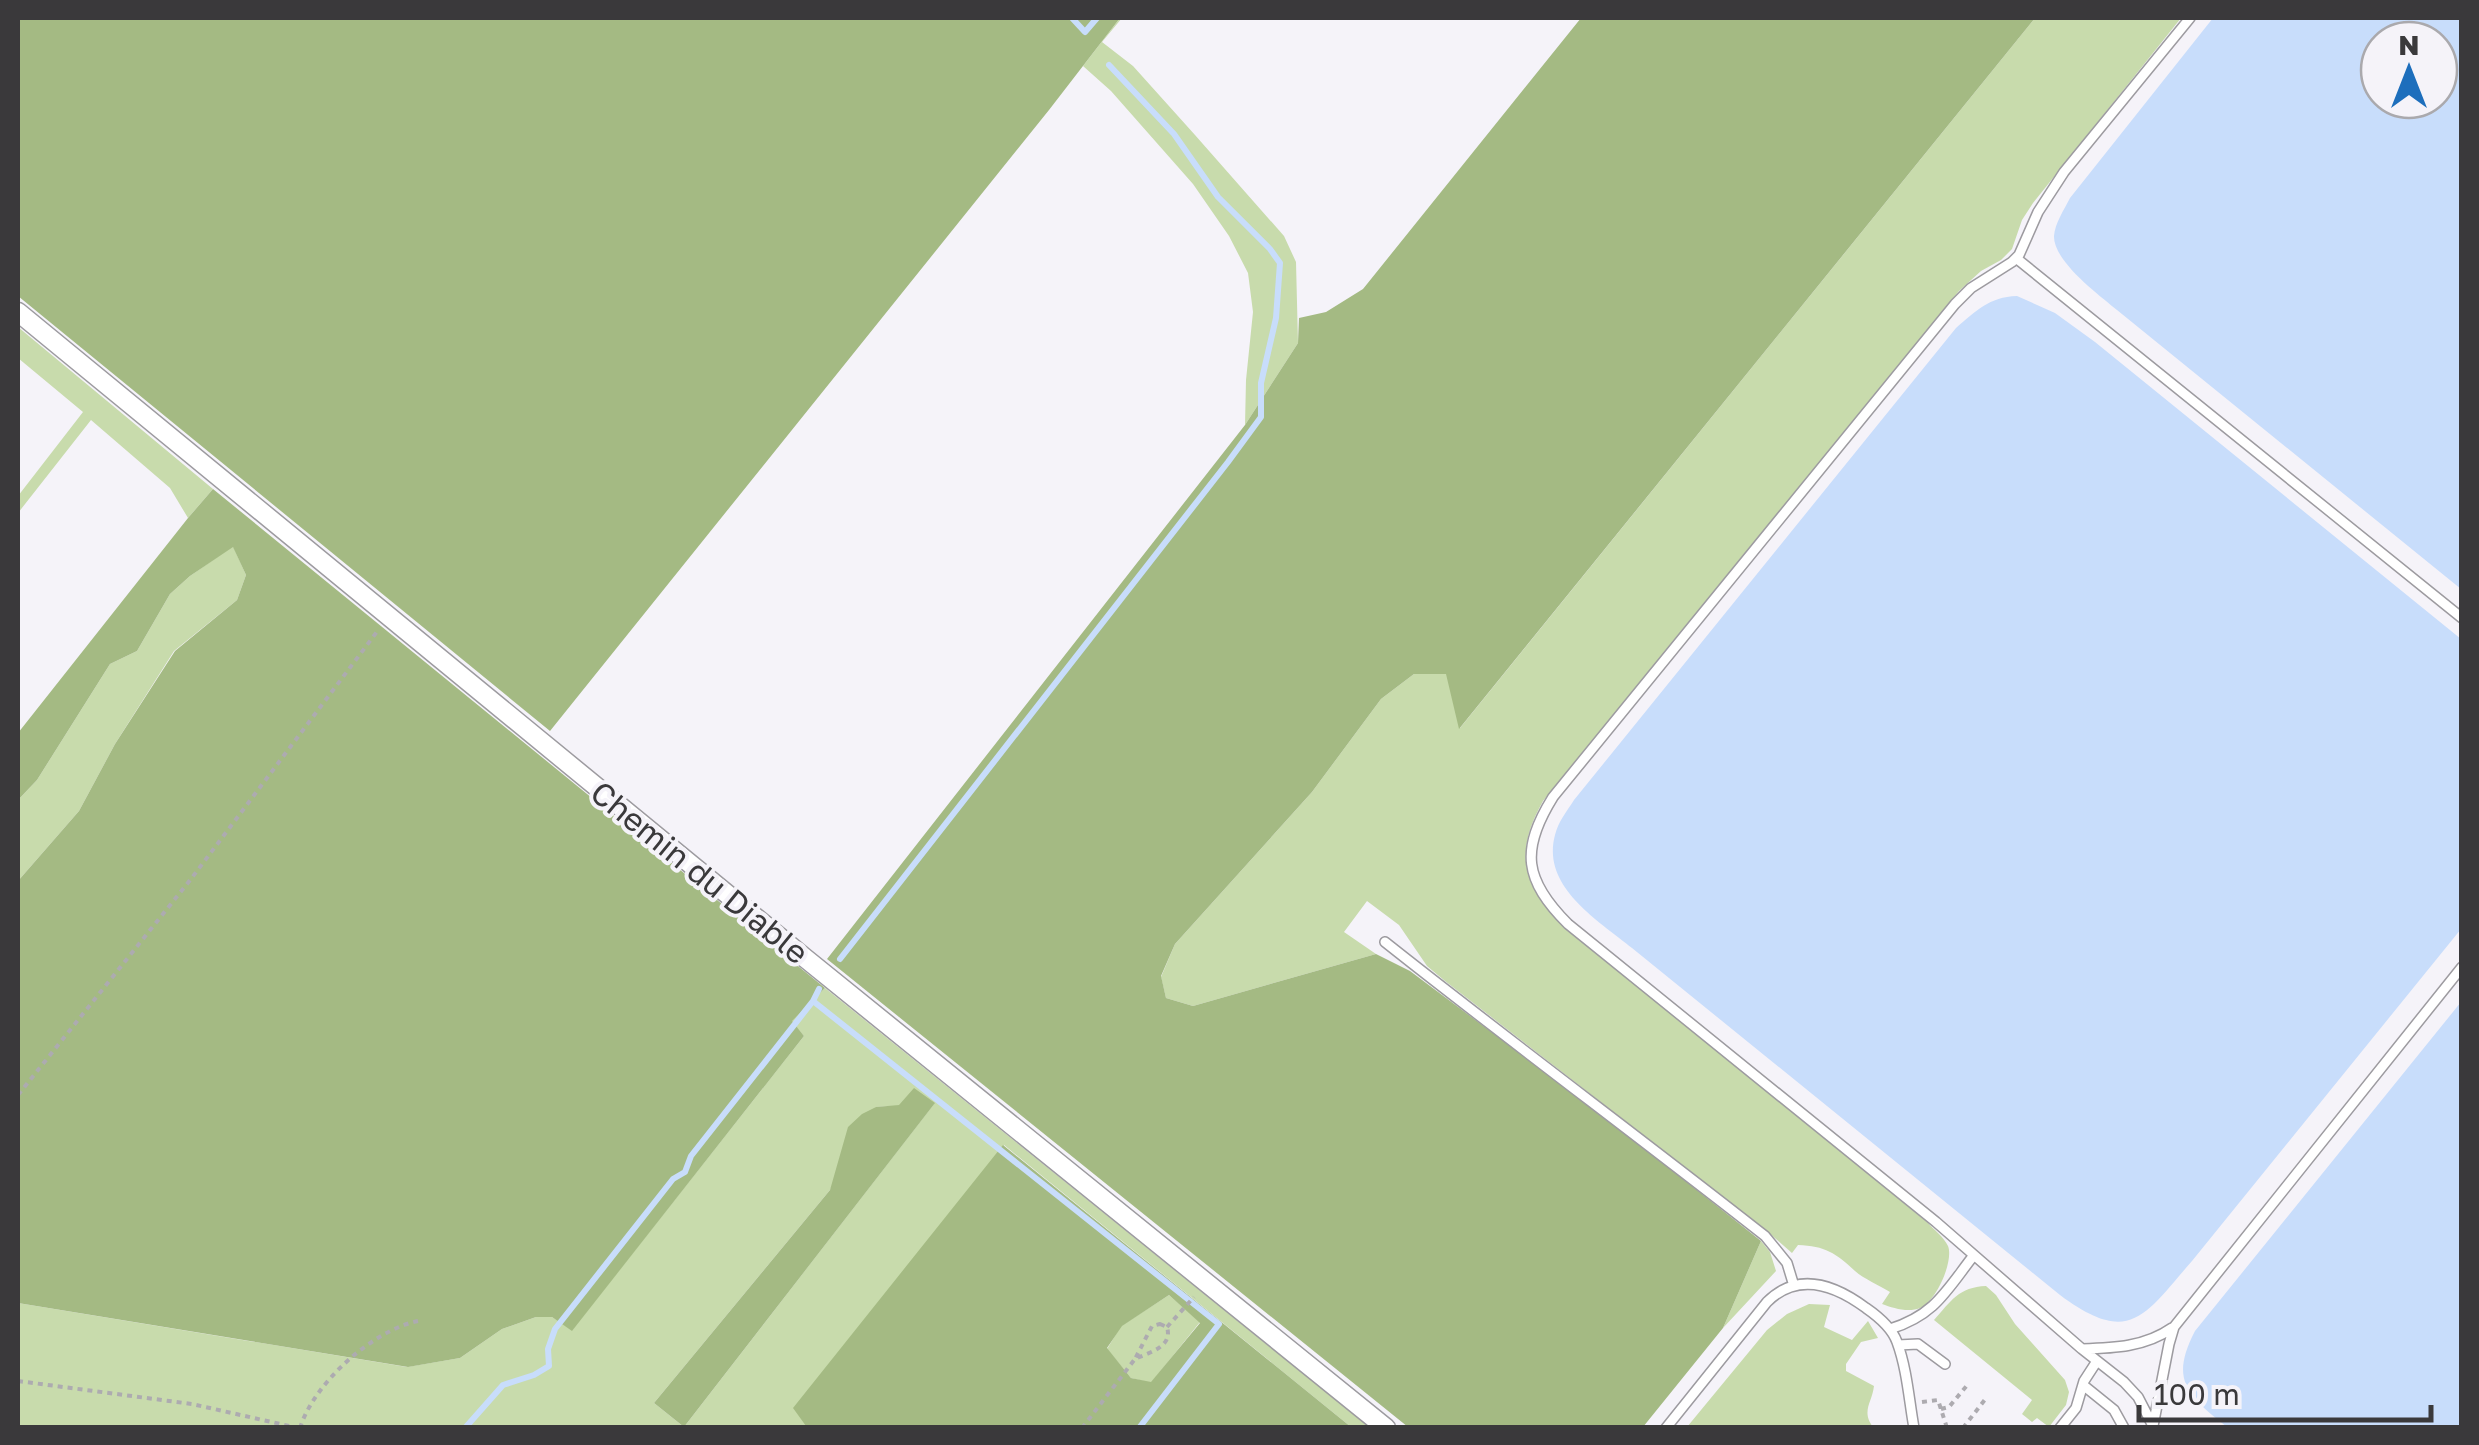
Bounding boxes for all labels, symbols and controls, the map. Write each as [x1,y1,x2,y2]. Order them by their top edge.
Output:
north arrow [2359,20,2459,120]
text: N [2398,28,2420,61]
street label: Chemin du Diable [584,773,816,971]
scale bar [2139,1360,2432,1422]
text: 100 m [2154,1376,2240,1412]

